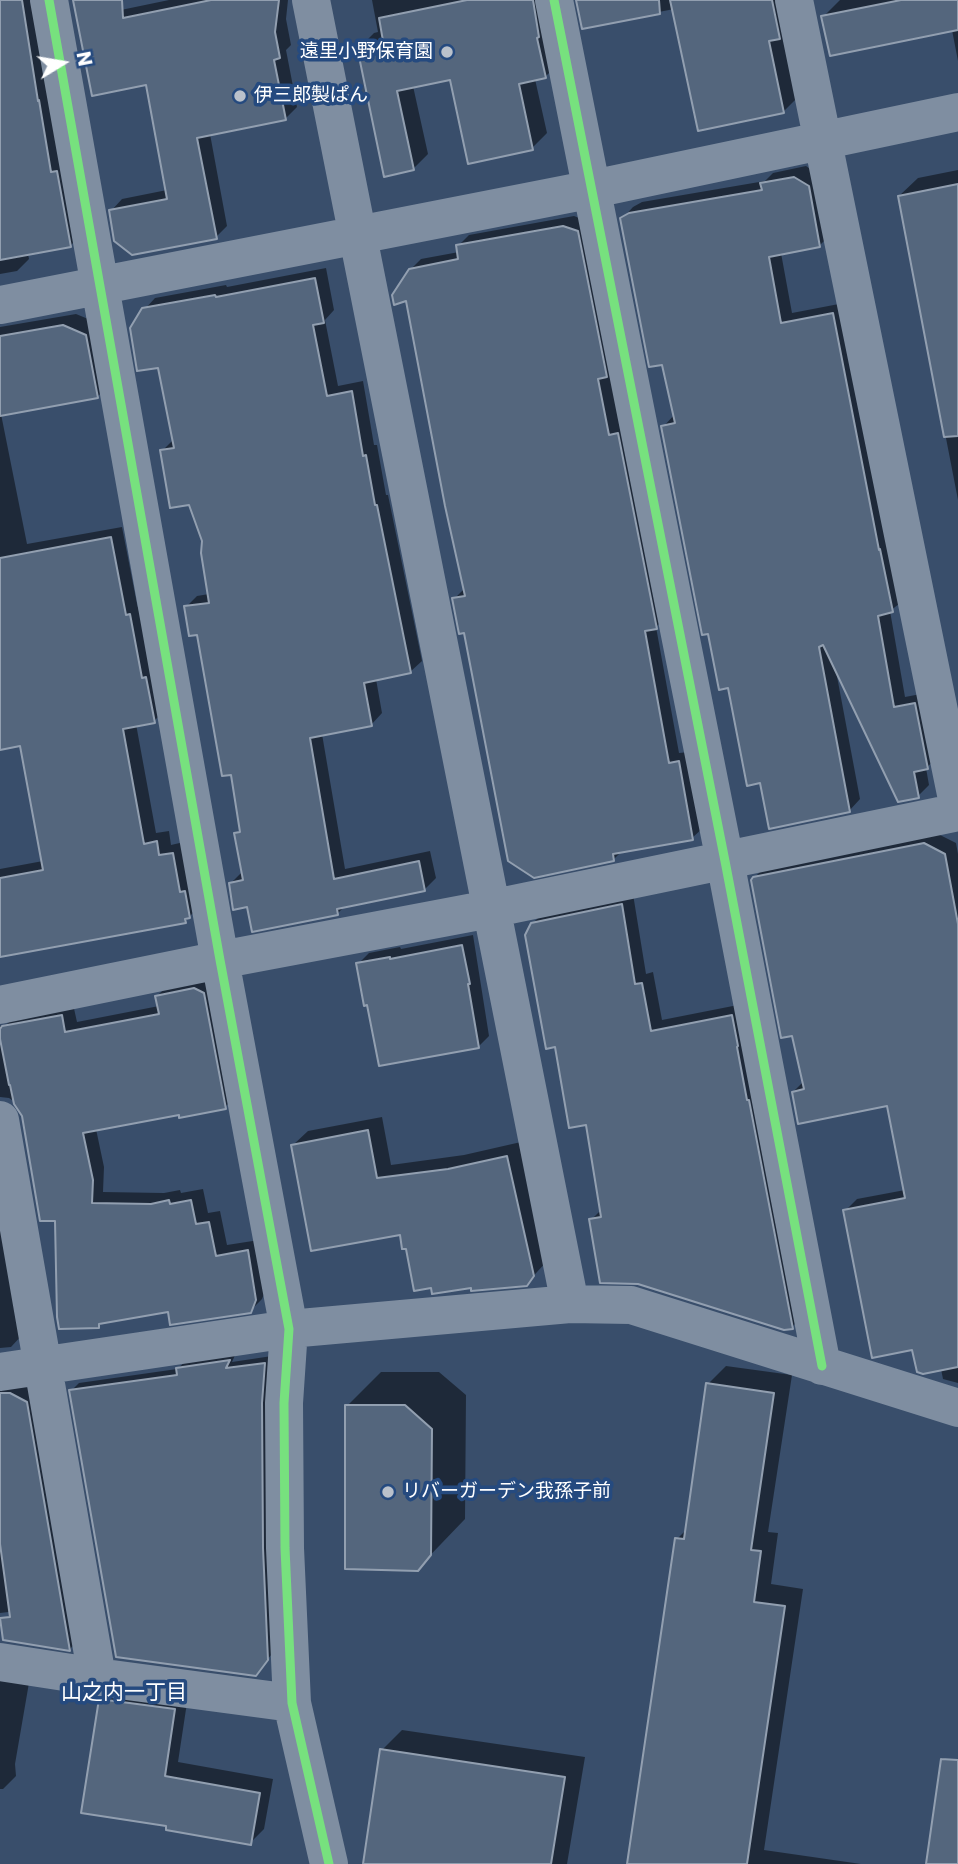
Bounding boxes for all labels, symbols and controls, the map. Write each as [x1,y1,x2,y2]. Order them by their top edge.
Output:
north arrow [28,28,98,98]
place label: 遠里小野保育園 [300,41,433,63]
marker: 遠里小野保育園 [439,44,455,60]
text: N [69,49,99,68]
place label: 伊三郎製ぱん [254,85,368,107]
marker: 伊三郎製ぱん [232,88,248,104]
place label: リバーガーデン我孫子前 [402,1481,611,1503]
marker: リバーガーデン我孫子前 [380,1484,396,1500]
district label: 山之内一丁目 [61,1681,187,1707]

